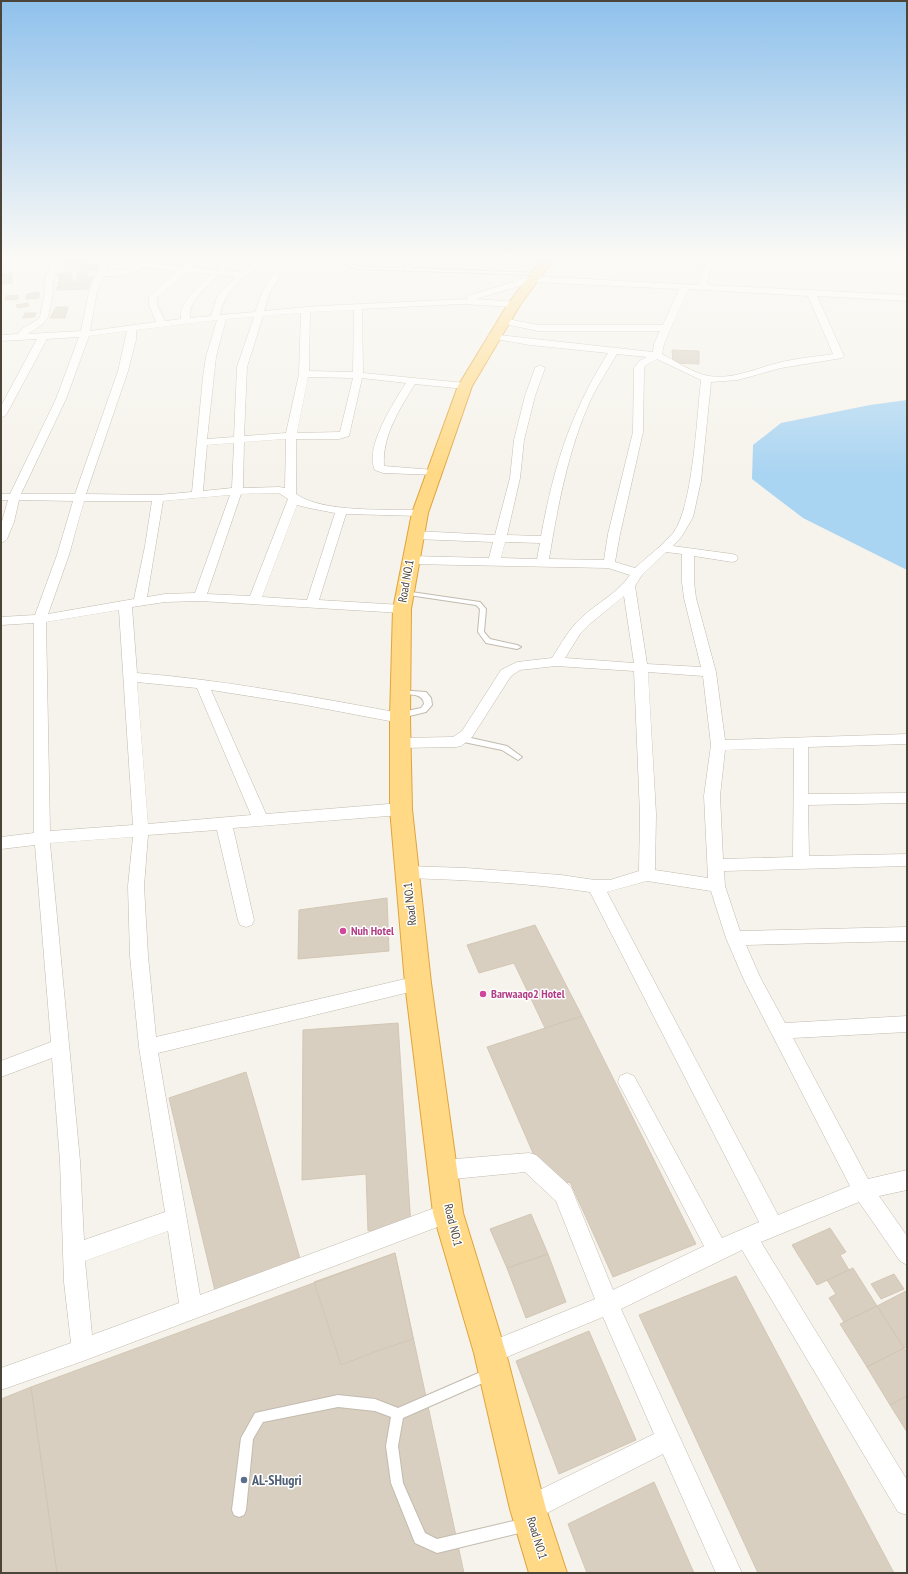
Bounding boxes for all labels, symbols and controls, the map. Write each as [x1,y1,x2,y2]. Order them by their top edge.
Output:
street label: Road NO.1 [394,558,417,604]
street label: Road NO.1 [400,882,419,926]
place label: Nuh Hotel [351,923,394,938]
marker: Nuh Hotel [338,926,348,936]
place label: Barwaaqo2 Hotel [491,986,565,1001]
marker: Barwaaqo2 Hotel [478,989,488,999]
street label: Road NO.1 [441,1202,466,1248]
place label: AL-SHugri [251,1471,302,1489]
marker: AL-SHugri [239,1475,249,1485]
street label: Road NO.1 [524,1515,551,1561]

